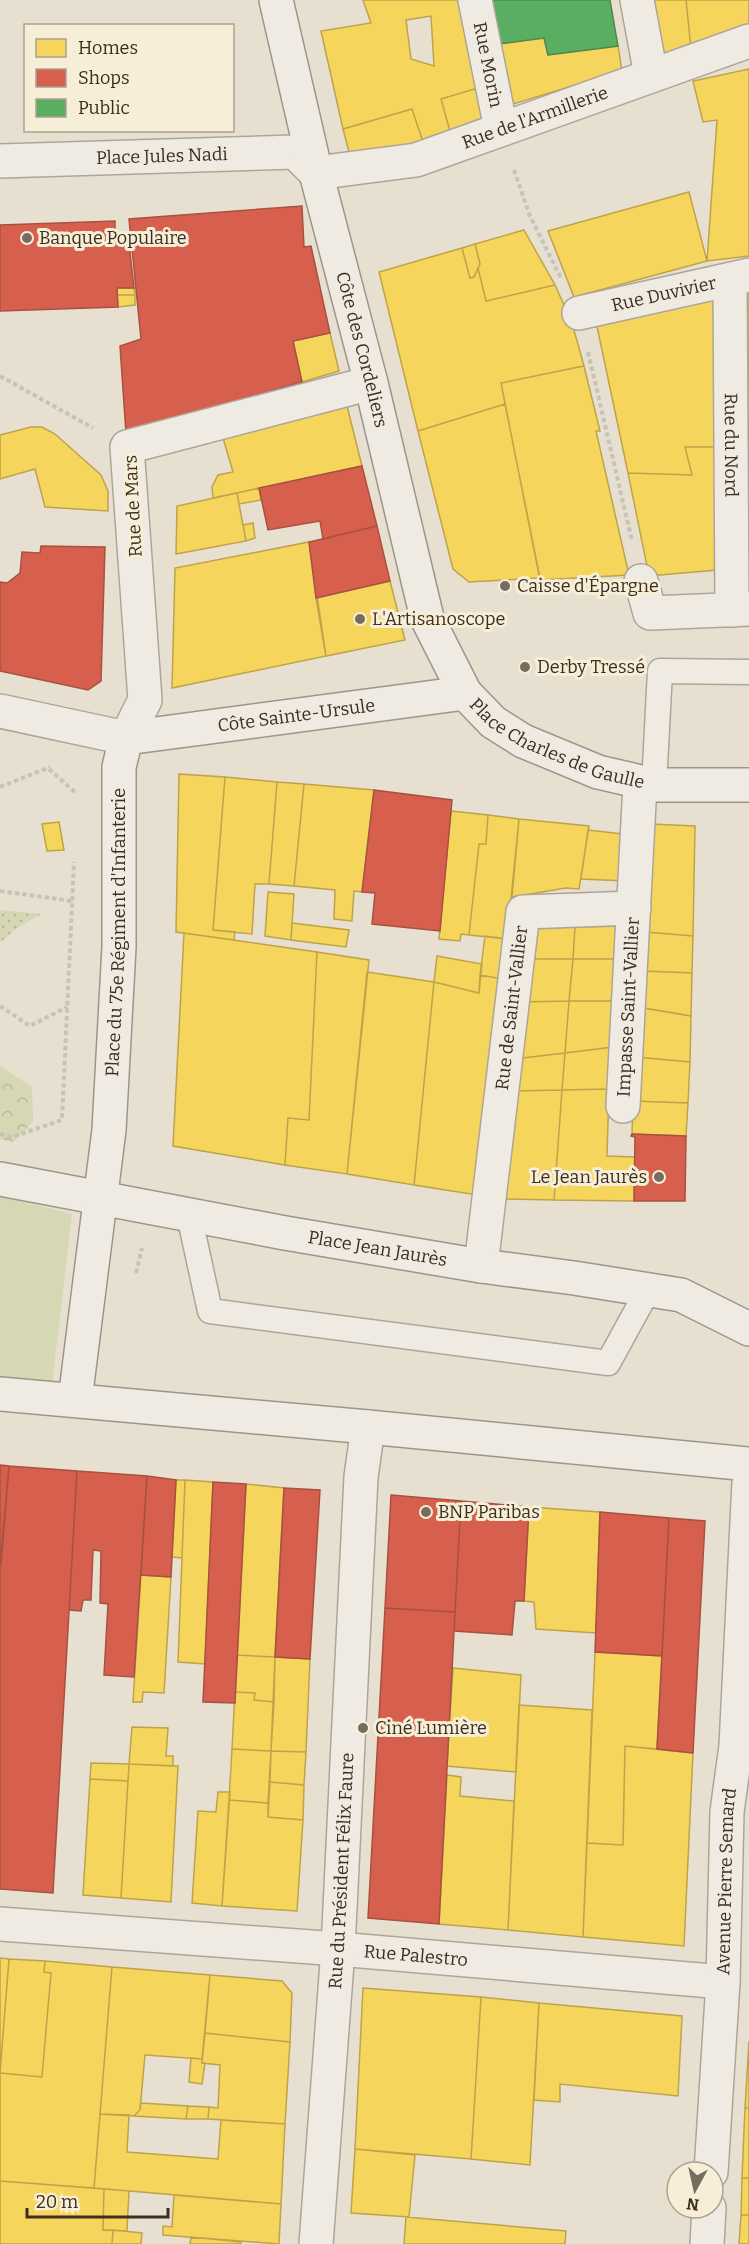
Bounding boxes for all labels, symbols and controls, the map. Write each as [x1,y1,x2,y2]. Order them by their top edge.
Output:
street label: Rue Morin [469,20,508,110]
legend [24,24,234,132]
text: Homes [78,37,138,59]
text: Shops [78,67,130,89]
street label: Rue de l'Armillerie [459,81,611,154]
text: Public [78,97,130,119]
street label: Place Jules Nadi [96,143,228,169]
place label: Banque Populaire [39,227,187,249]
marker: Banque Populaire [20,231,34,245]
street label: Côte des Cordeliers [331,269,392,430]
street label: Rue Duvivier [609,272,718,316]
street label: Rue du Nord [720,393,742,497]
street label: Rue de Mars [119,454,147,558]
place label: Caisse d'Épargne [517,574,659,597]
marker: Caisse d'Épargne [498,579,512,593]
place label: L'Artisanoscope [372,608,505,630]
marker: L'Artisanoscope [353,612,367,626]
place label: Derby Tressé [537,656,645,678]
marker: Derby Tressé [518,660,532,674]
street label: Place Charles de Gaulle [465,693,647,793]
street label: Côte Sainte-Ursule [216,694,376,737]
street label: Place du 75e Régiment d'Infanterie [101,788,130,1077]
street label: Impasse Saint-Vallier [612,917,644,1098]
street label: Rue de Saint-Vallier [491,924,532,1091]
place label: Le Jean Jaurès [531,1166,647,1188]
marker: Le Jean Jaurès [652,1170,666,1184]
street label: Place Jean Jaurès [306,1226,449,1271]
place label: BNP Paribas [438,1501,540,1523]
marker: BNP Paribas [419,1505,433,1519]
place label: Ciné Lumière [375,1717,487,1739]
marker: Ciné Lumière [356,1721,370,1735]
street label: Rue du Président Félix Faure [324,1752,359,1990]
street label: Avenue Pierre Semard [712,1786,741,1975]
street label: Rue Palestro [363,1940,469,1971]
north arrow [665,2160,725,2220]
scale bar [27,2181,168,2219]
text: 20 m [36,2191,78,2213]
text: N [686,2194,700,2215]

